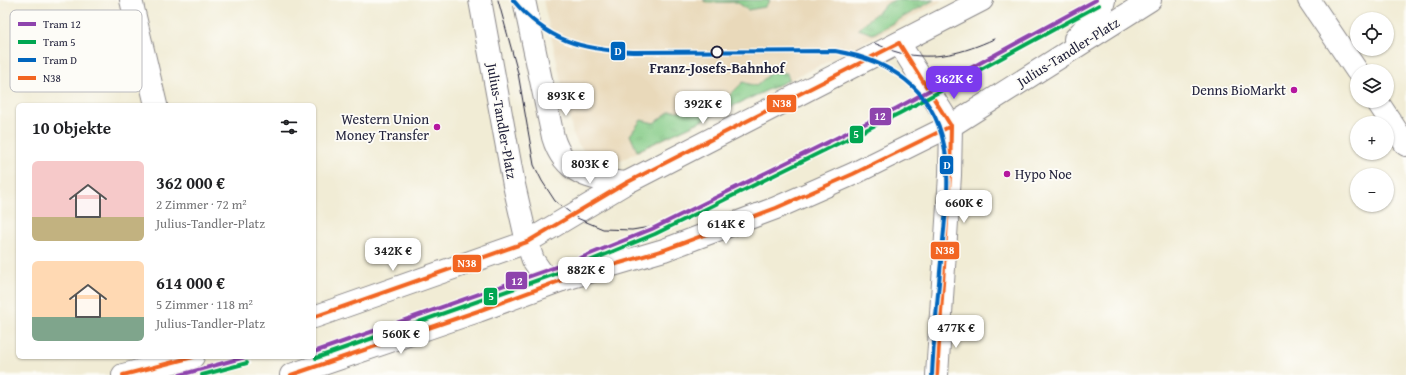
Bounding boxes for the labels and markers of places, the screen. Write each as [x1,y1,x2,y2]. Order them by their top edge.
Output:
marker: Franz-Josefs-Bahnhof [710,45,724,59]
place label: Franz-Josefs-Bahnhof [650,58,787,78]
pin: 362K € [921,66,987,100]
place label: Denns BioMarkt [1192,80,1286,100]
pin: 893K € [533,83,599,117]
marker: Denns BioMarkt [1289,85,1299,95]
pin: 392K € [670,91,736,125]
place label: Western Union Money Transfer [336,109,429,145]
marker: Western Union Money Transfer [432,122,442,132]
pin: 803K € [557,151,623,185]
place label: Hypo Noe [1015,164,1072,184]
marker: Hypo Noe [1002,169,1012,179]
pin: 660K € [931,190,997,224]
pin: 614K € [693,211,759,245]
pin: 342K € [360,238,426,272]
pin: 882K € [553,257,619,291]
pin: 477K € [923,315,989,349]
pin: 560K € [368,321,434,355]

